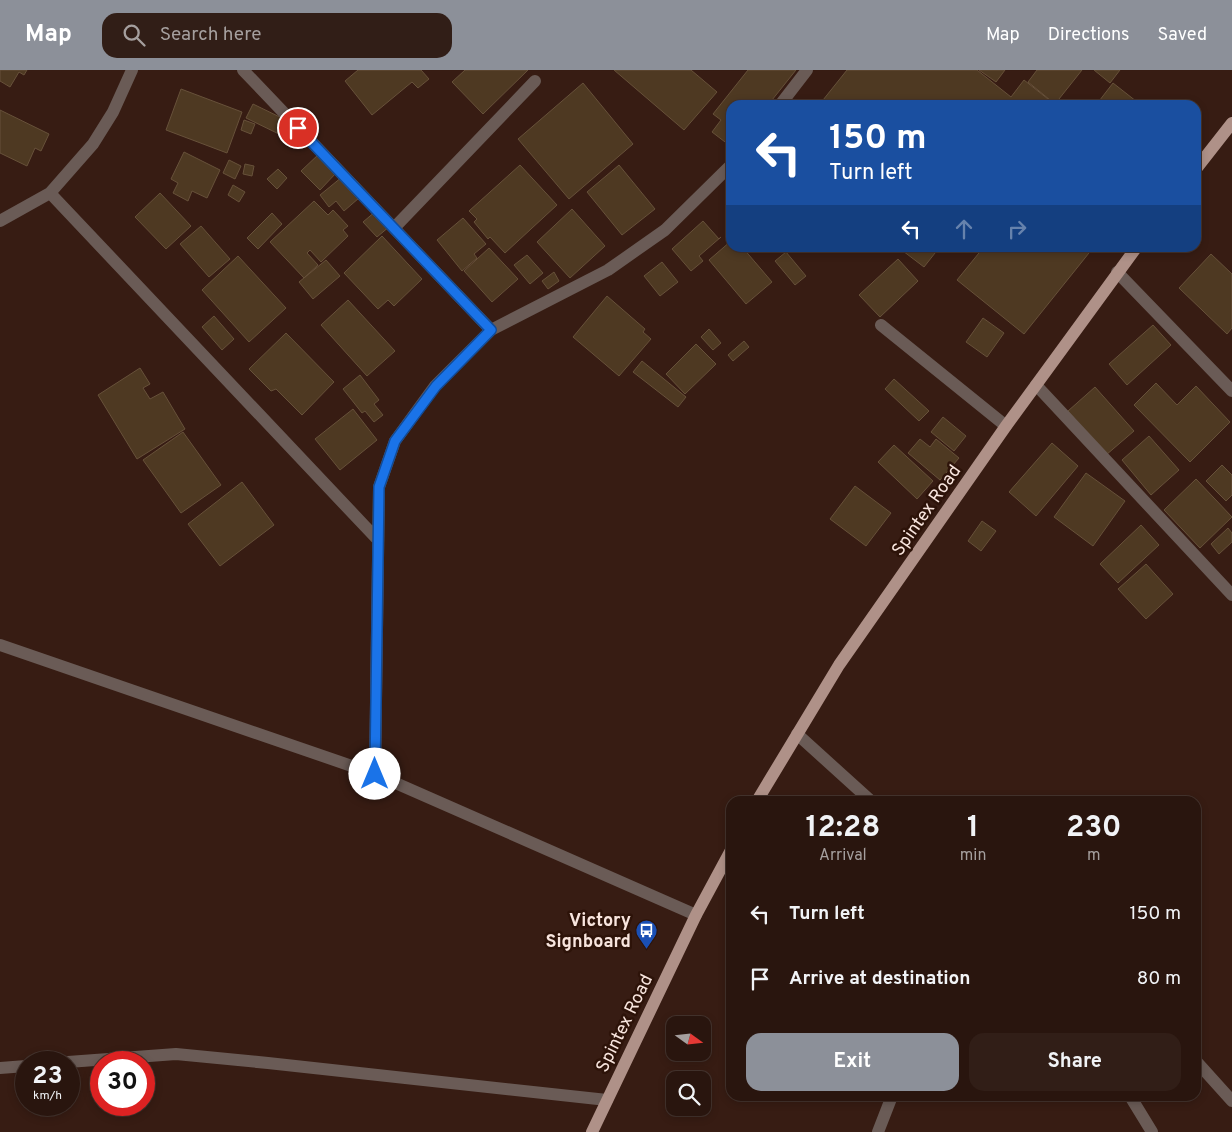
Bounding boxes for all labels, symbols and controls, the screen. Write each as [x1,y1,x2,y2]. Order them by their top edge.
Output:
search box [102,13,452,58]
text: Map [25,20,72,50]
icon: search [120,21,148,49]
text: Search here [160,23,261,47]
text: Map [986,24,1020,47]
text: Directions [1048,24,1130,47]
text: Saved [1158,24,1207,47]
pin [277,107,319,149]
icon: arrive [284,114,312,142]
text: 150 m [829,117,927,161]
icon: left [746,120,811,185]
text: Turn left [829,160,912,187]
icon: left [897,215,925,243]
icon: ahead [950,215,978,243]
icon: right [1003,215,1031,243]
street label: Spintex Road [887,461,967,561]
position arrow [348,747,400,799]
text: 12:28 [805,810,880,847]
text: 1 [967,810,979,847]
text: 230 [1066,810,1121,847]
text: Arrival [819,846,867,866]
text: min [960,846,986,866]
text: m [1087,846,1100,866]
icon: left [746,900,774,928]
text: Turn left [789,902,865,926]
text: 150 m [1129,902,1181,926]
place label: Victory Signboard [545,910,631,954]
bus stop icon: Victory Signboard [635,918,659,949]
icon: arrive [746,965,774,993]
text: Arrive at destination [789,967,970,991]
text: 80 m [1137,967,1181,991]
street label: Spintex Road [592,971,659,1077]
north arrow [666,1016,711,1061]
map controls [666,1016,711,1116]
button: Exit [746,1033,959,1091]
button: Share [969,1033,1181,1091]
speed limit sign: 30 [90,1051,155,1116]
text: 23 [32,1061,63,1093]
button: search [666,1071,711,1116]
text: km/h [33,1088,62,1104]

